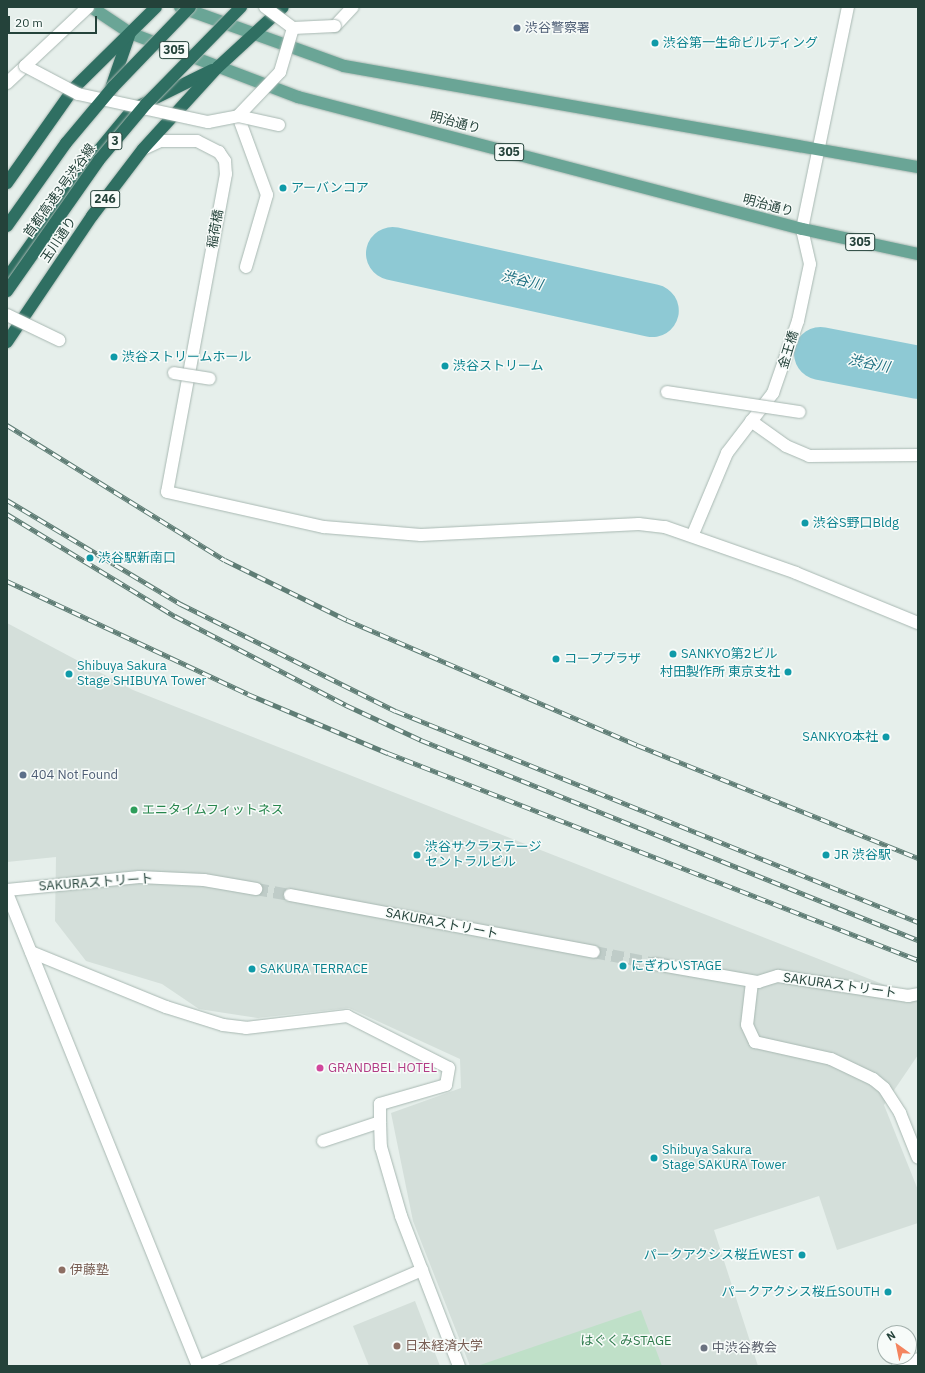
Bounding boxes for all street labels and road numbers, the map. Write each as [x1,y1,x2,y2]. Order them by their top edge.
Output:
road number: 305 [159,40,189,60]
street label: 明治通り [428,109,482,137]
road number: 3 [107,131,123,151]
street label: 首都高速3号渋谷線 [21,141,99,241]
road number: 305 [494,142,524,162]
road number: 246 [90,189,120,209]
street label: 明治通り [741,192,795,220]
street label: 稲荷橋 [205,208,227,250]
street label: 玉川通り [38,214,80,266]
road number: 305 [845,232,875,252]
street label: 金王橋 [776,329,802,371]
street label: SAKURAストリート [38,871,154,895]
street label: SAKURAストリート [384,905,500,943]
street label: SAKURAストリート [782,970,898,1002]

